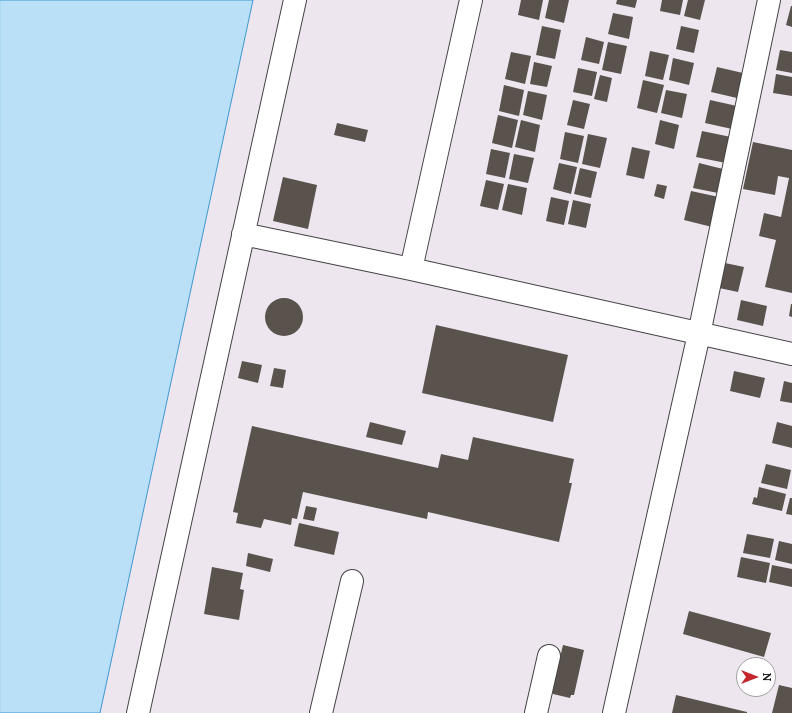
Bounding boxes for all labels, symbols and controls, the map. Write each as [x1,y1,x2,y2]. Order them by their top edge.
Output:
north arrow [736,657,776,697]
text: N [760,673,774,681]

